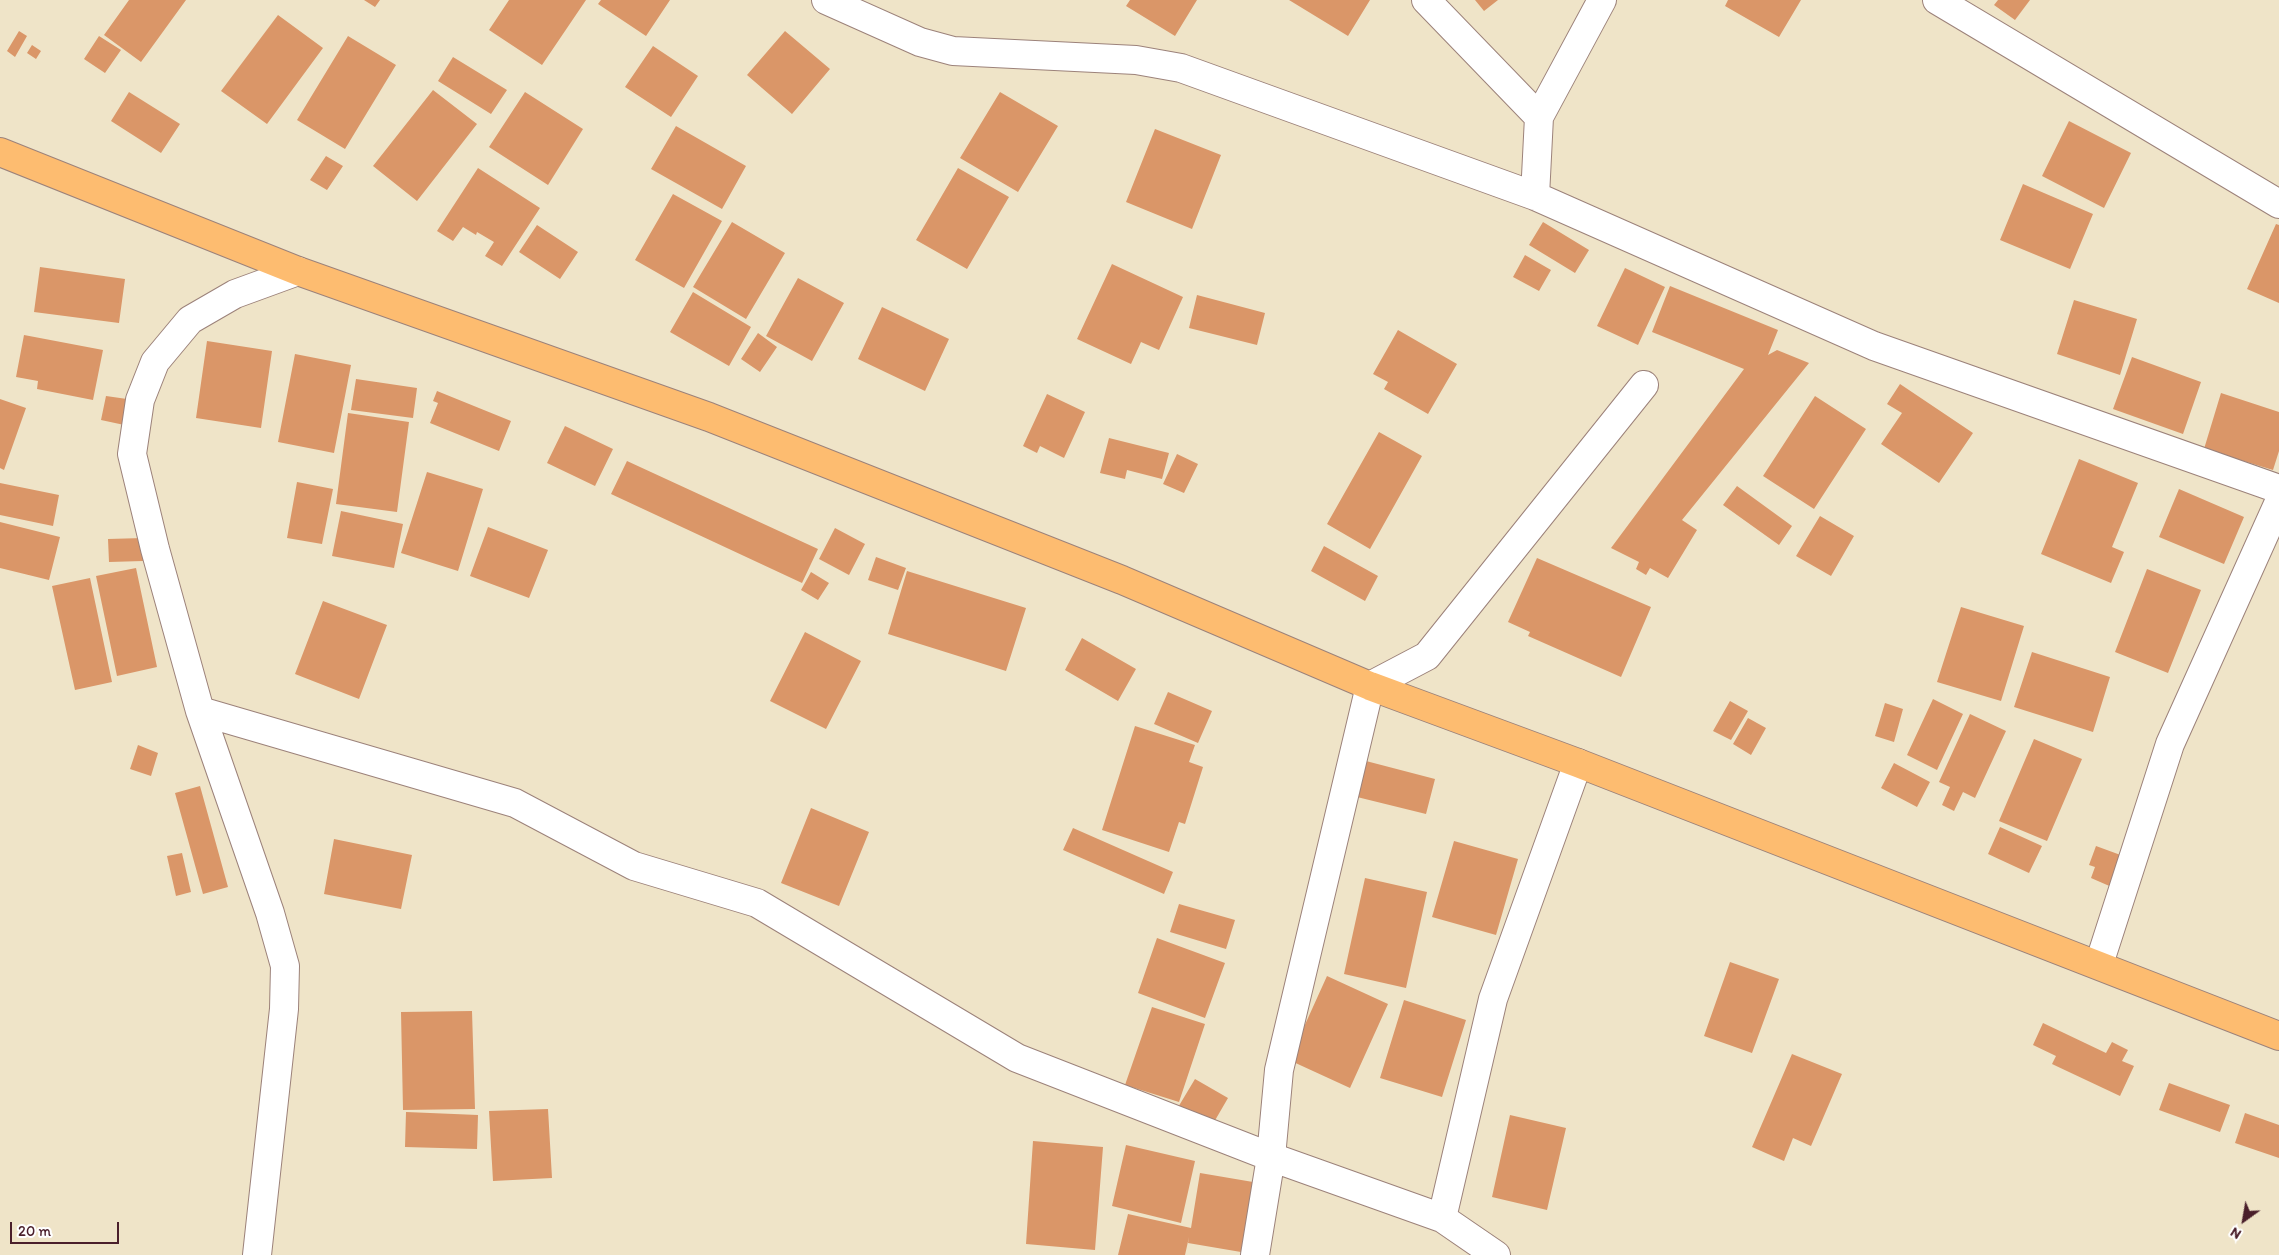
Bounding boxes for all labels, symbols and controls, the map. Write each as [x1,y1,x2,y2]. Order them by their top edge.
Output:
north arrow [2219,1195,2269,1245]
scale bar [12,1212,121,1244]
text: 20 m [18,1222,51,1240]
text: N [2227,1223,2244,1243]

